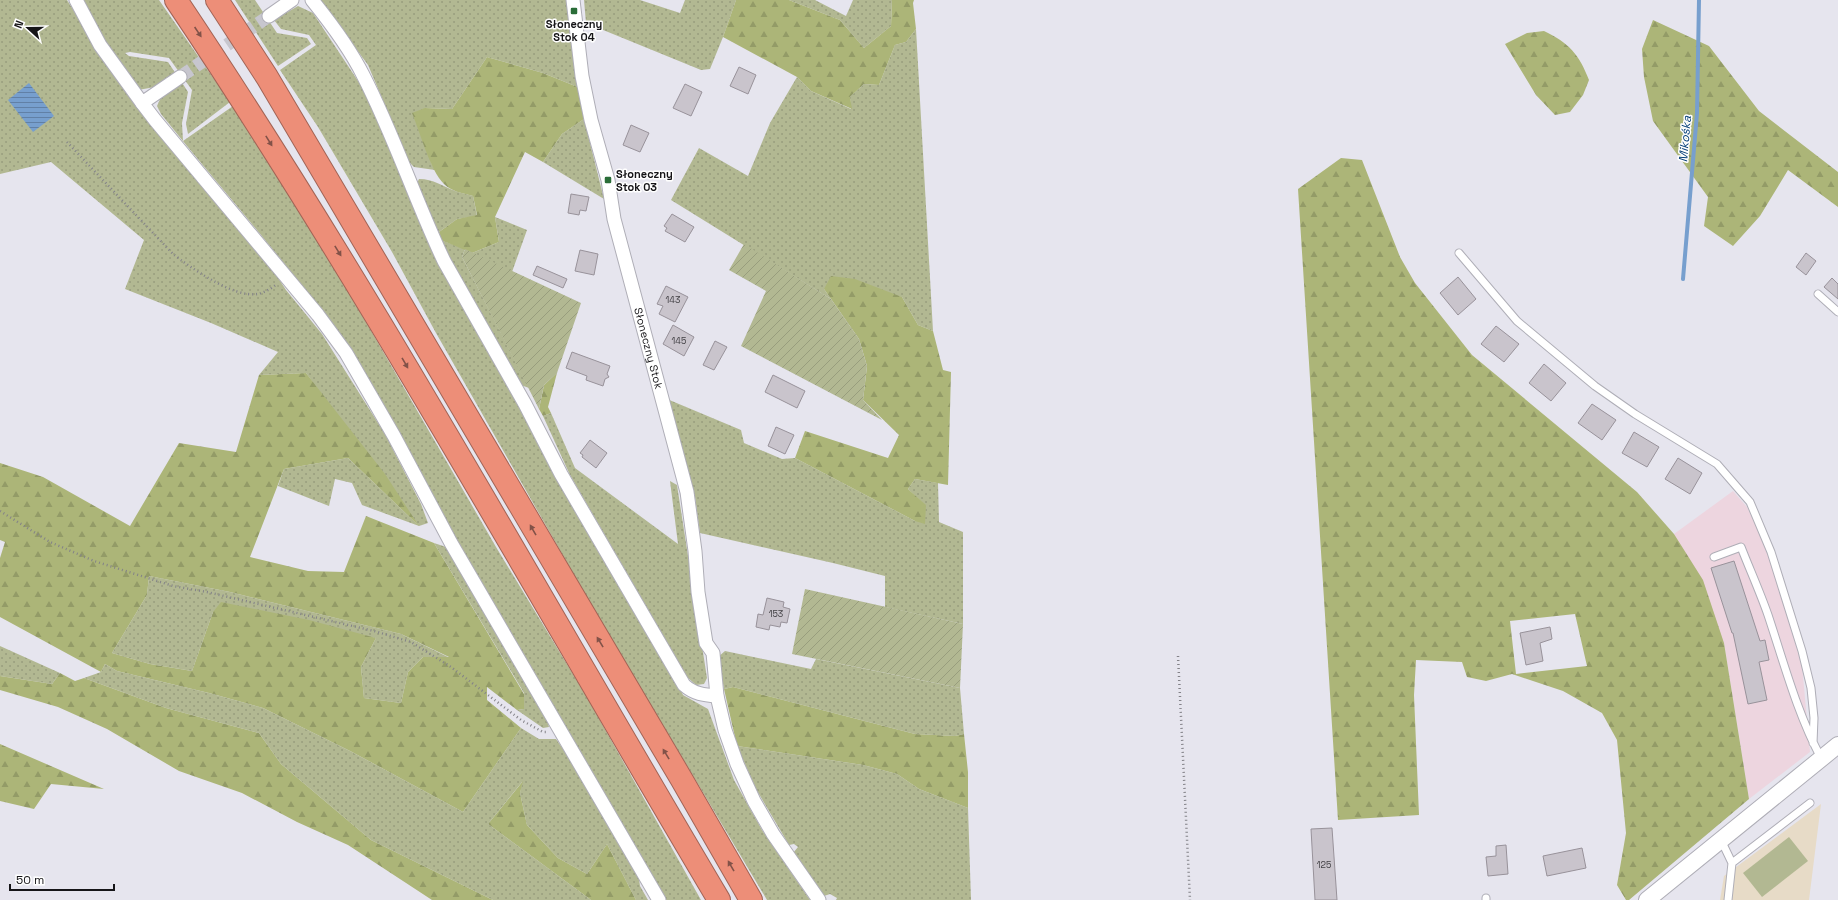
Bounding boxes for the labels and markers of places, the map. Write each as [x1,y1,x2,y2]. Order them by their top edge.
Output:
marker: Słoneczny Stok 04 [569,6,579,16]
place label: Słoneczny Stok 04 [546,17,602,44]
place label: Słoneczny Stok 03 [616,167,673,194]
marker: Słoneczny Stok 03 [603,175,613,185]

